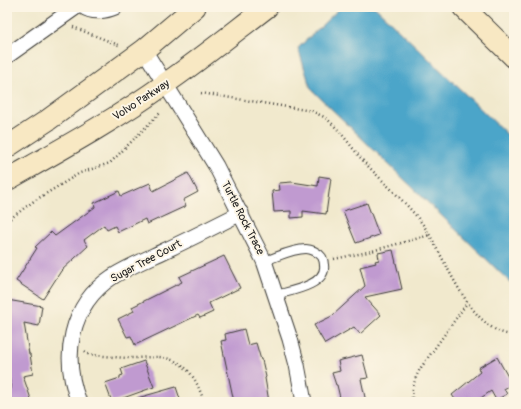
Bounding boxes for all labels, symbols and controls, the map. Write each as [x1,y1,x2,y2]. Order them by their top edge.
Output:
street label: Volvo Parkway [110,77,172,123]
street label: Turtle Rock Trace [219,179,267,257]
street label: Sugar Tree Court [108,237,184,285]

